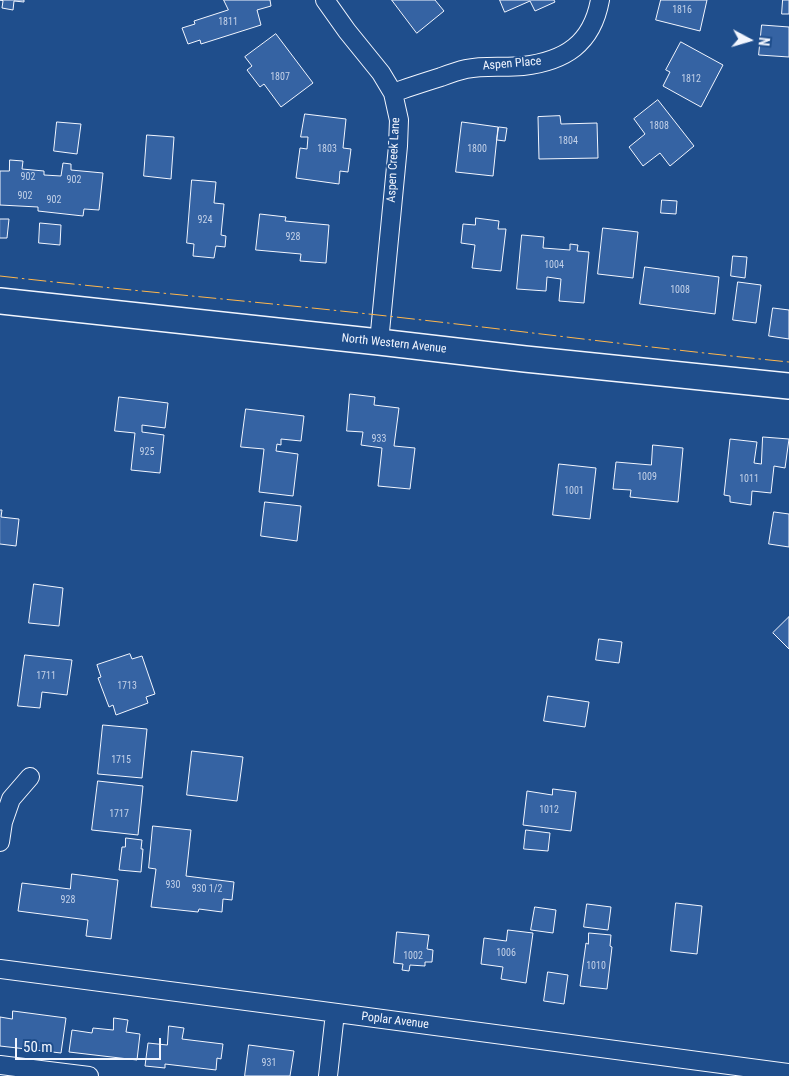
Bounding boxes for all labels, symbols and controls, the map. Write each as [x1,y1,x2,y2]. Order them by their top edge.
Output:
house number: 1816 [672,4,692,16]
north arrow [724,15,774,65]
house number: 1811 [218,16,238,28]
text: N [756,36,772,47]
street label: Aspen Place [482,54,542,74]
house number: 1807 [270,71,290,83]
house number: 1812 [681,73,701,85]
street label: Aspen Creek Lane [385,117,403,203]
house number: 1808 [649,120,669,132]
house number: 1804 [558,135,578,147]
house number: 1803 [317,143,337,155]
house number: 1800 [467,143,487,155]
house number: 902 [21,171,35,183]
house number: 902 [67,174,81,186]
house number: 902 [18,190,32,202]
house number: 902 [47,194,61,206]
house number: 924 [198,214,212,226]
house number: 928 [286,231,300,243]
house number: 1004 [544,259,564,271]
house number: 1008 [670,284,690,296]
street label: North Western Avenue [341,331,447,357]
house number: 933 [372,433,386,445]
house number: 925 [140,446,154,458]
house number: 1009 [637,471,657,483]
house number: 1011 [739,473,759,485]
house number: 1001 [564,485,584,497]
house number: 1711 [36,670,56,682]
house number: 1713 [117,680,137,692]
house number: 1715 [111,754,131,766]
house number: 1012 [539,804,559,816]
house number: 1717 [109,808,129,820]
house number: 930 [166,879,180,891]
house number: 930 1/2 [192,883,222,895]
house number: 928 [61,894,75,906]
house number: 1006 [496,947,516,959]
house number: 1002 [403,950,423,962]
house number: 1010 [586,960,606,972]
street label: Poplar Avenue [360,1010,430,1032]
scale bar [18,1028,164,1060]
text: 50 m [23,1038,53,1056]
house number: 931 [262,1057,276,1069]

